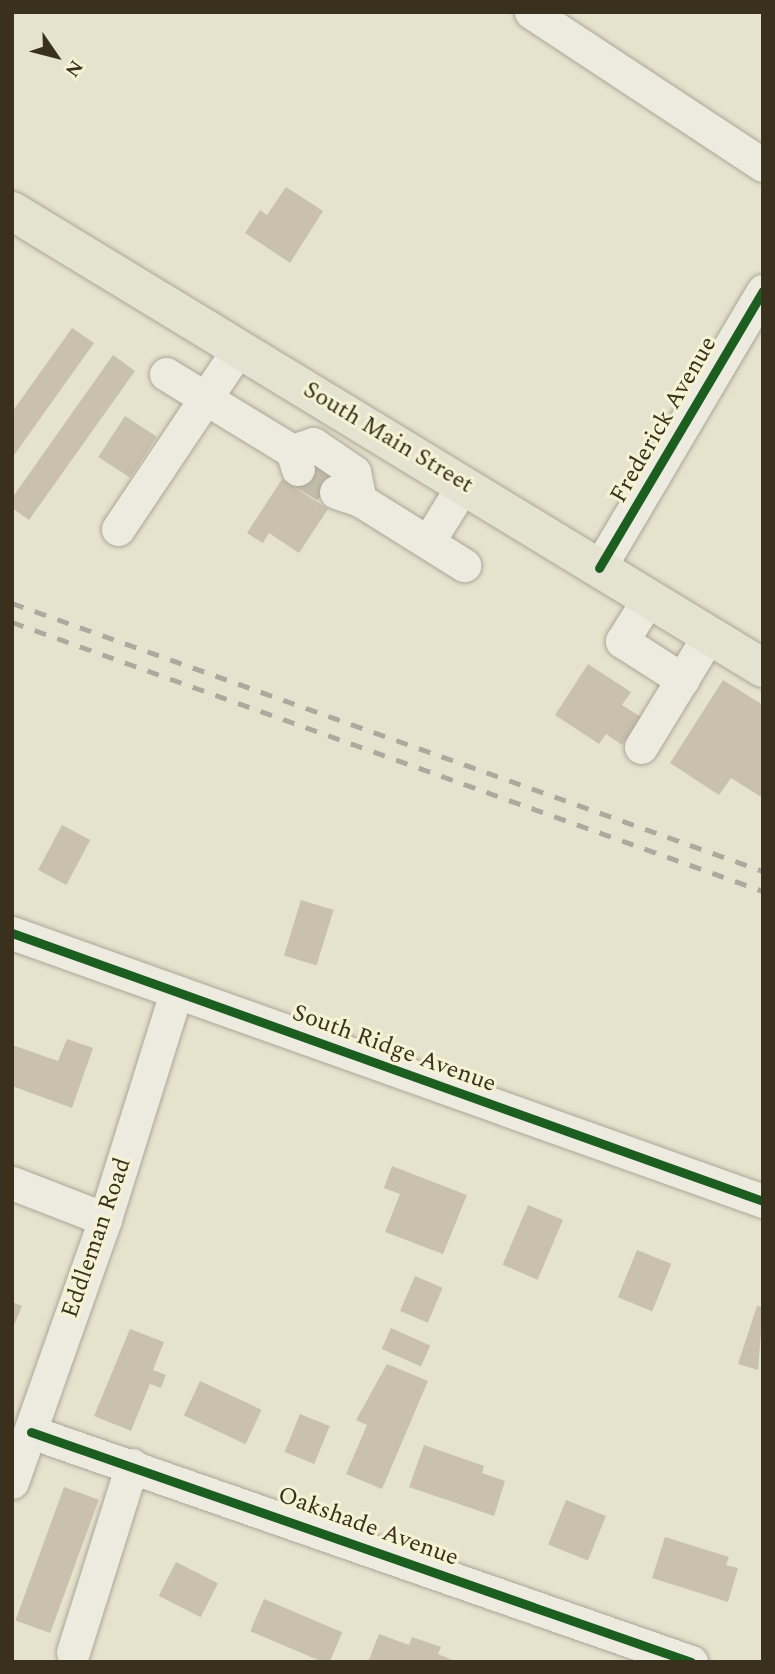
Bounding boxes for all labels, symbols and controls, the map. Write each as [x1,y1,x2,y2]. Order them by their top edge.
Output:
north arrow [21,21,91,91]
text: N [57,54,90,83]
street label: Frederick Avenue [605,332,723,508]
street label: South Main Street [298,376,478,500]
street label: South Ridge Avenue [288,999,500,1099]
street label: Eddleman Road [56,1154,138,1322]
street label: Oakshade Avenue [274,1481,462,1573]

